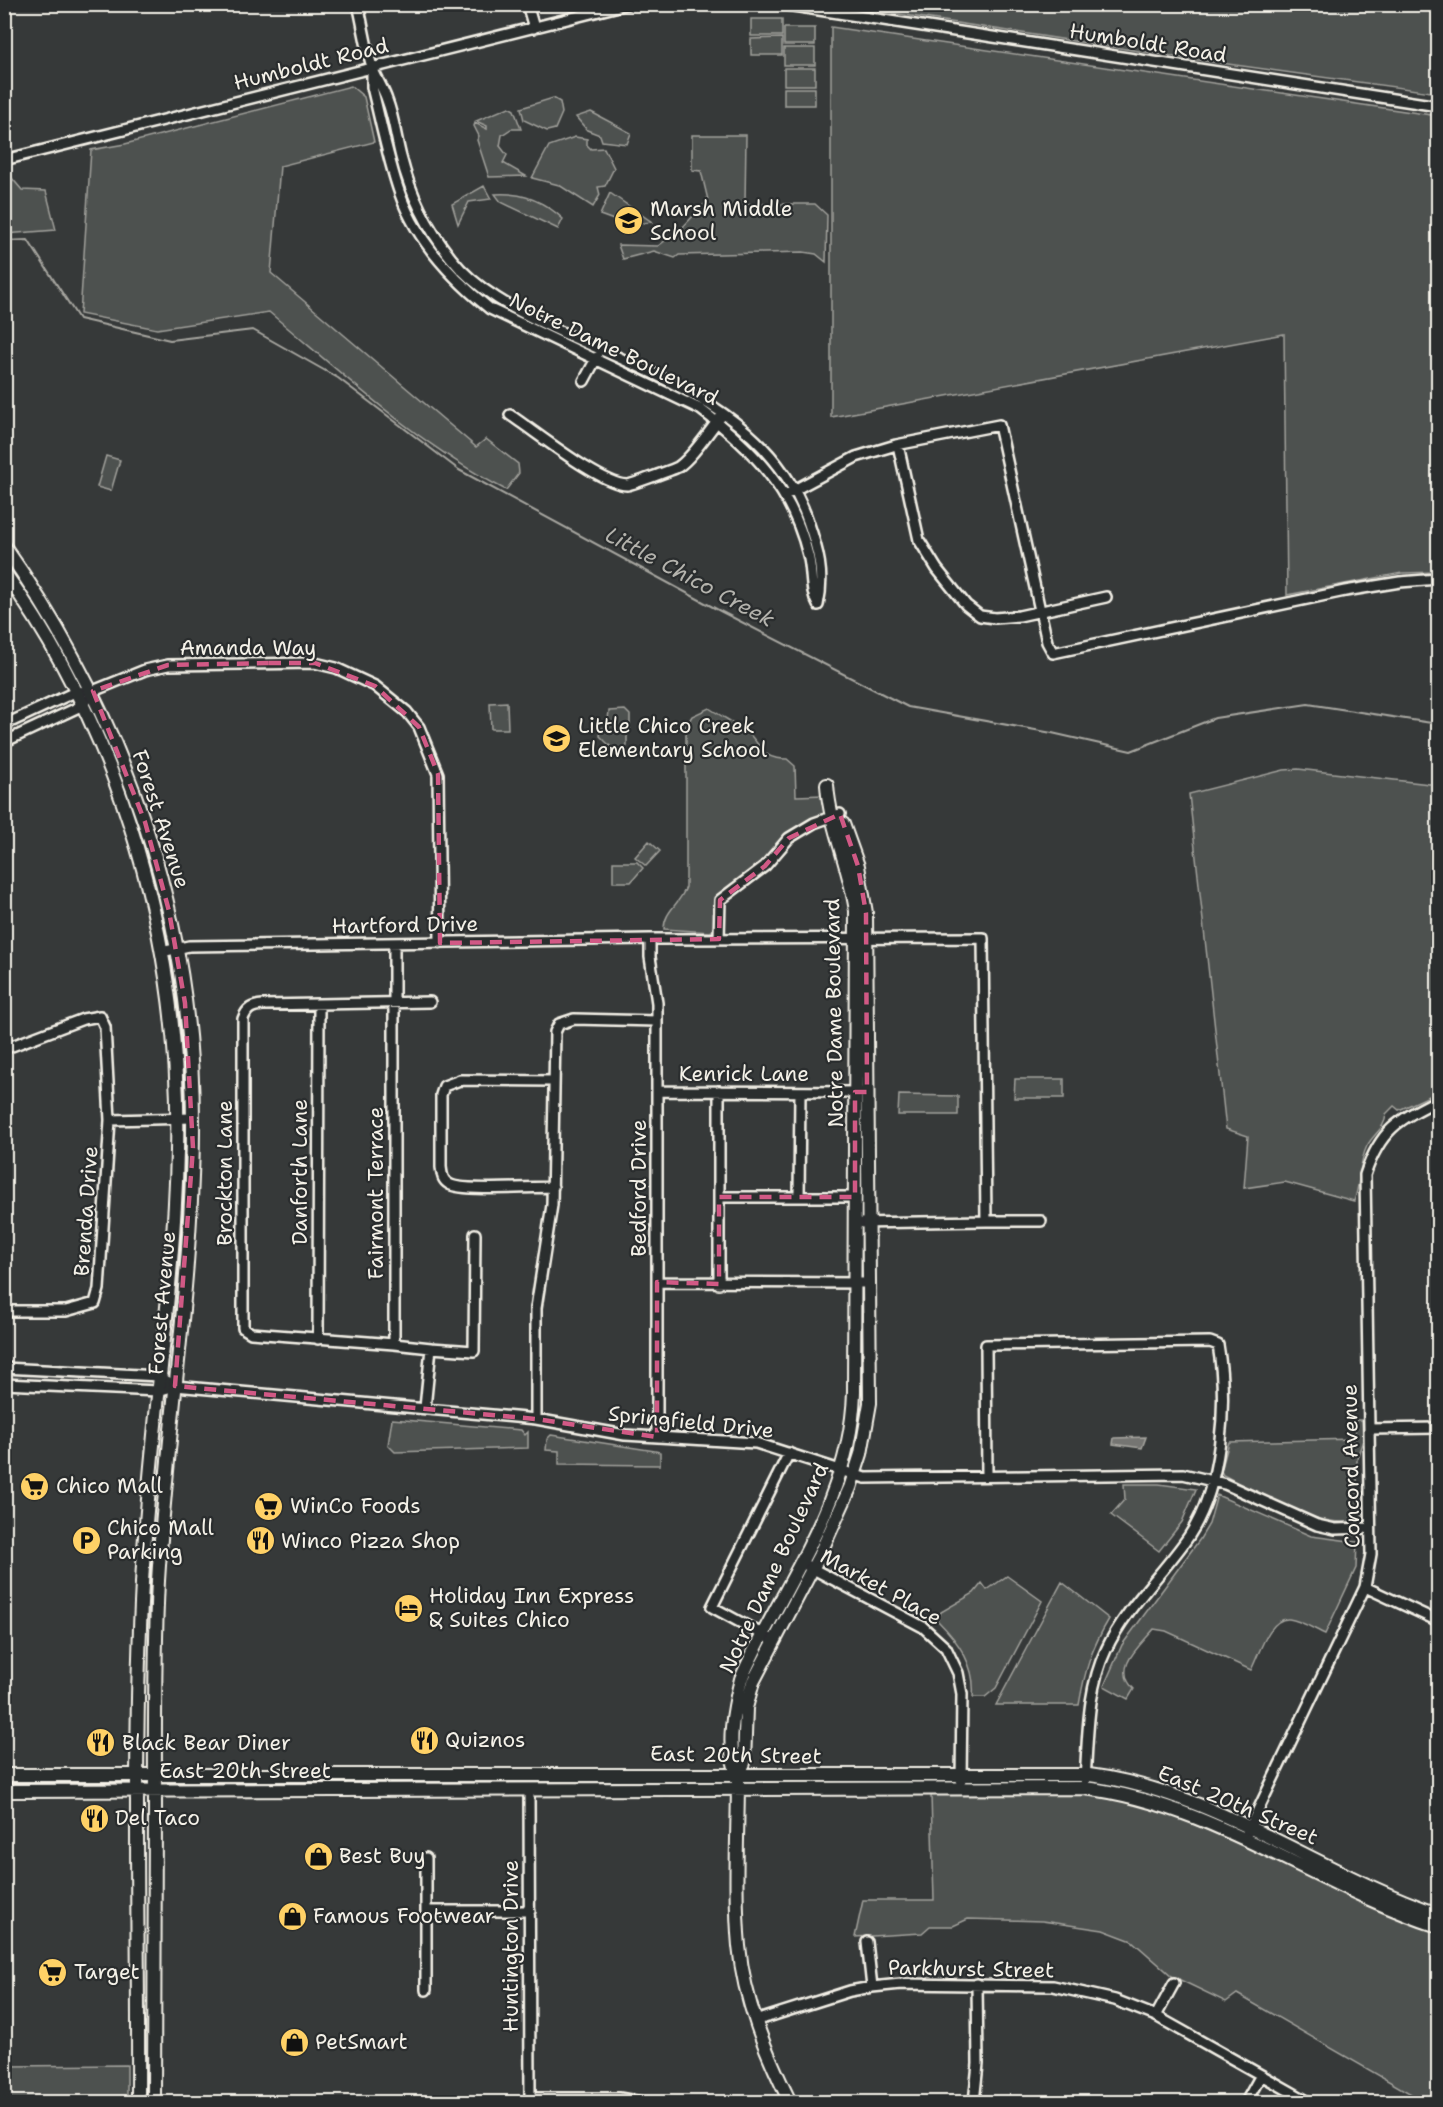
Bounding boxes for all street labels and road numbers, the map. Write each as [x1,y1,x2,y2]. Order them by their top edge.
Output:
street label: Humboldt Road [1067,17,1229,69]
street label: Humboldt Road [231,31,391,97]
street label: Notre Dame Boulevard [505,286,723,412]
street label: Amanda Way [180,634,316,662]
street label: Forest Avenue [125,746,197,892]
street label: Notre Dame Boulevard [818,898,850,1128]
street label: Hartford Drive [332,910,478,940]
street label: Kenrick Lane [679,1060,809,1088]
street label: Danforth Lane [286,1099,314,1245]
street label: Brockton Lane [211,1100,239,1246]
street label: Fairmont Terrace [362,1107,390,1279]
street label: Bedford Drive [625,1119,653,1257]
street label: Brenda Drive [67,1145,105,1277]
street label: Forest Avenue [142,1230,182,1376]
street label: Concord Avenue [1336,1384,1366,1548]
street label: Springfield Drive [607,1399,775,1445]
street label: Notre Dame Boulevard [713,1458,835,1678]
street label: Market Place [815,1542,947,1632]
street label: East 20th Street [650,1740,822,1770]
street label: East 20th Street [159,1757,331,1785]
street label: East 20th Street [1154,1759,1322,1851]
street label: Huntington Drive [497,1860,525,2032]
street label: Parkhurst Street [888,1954,1054,1984]

